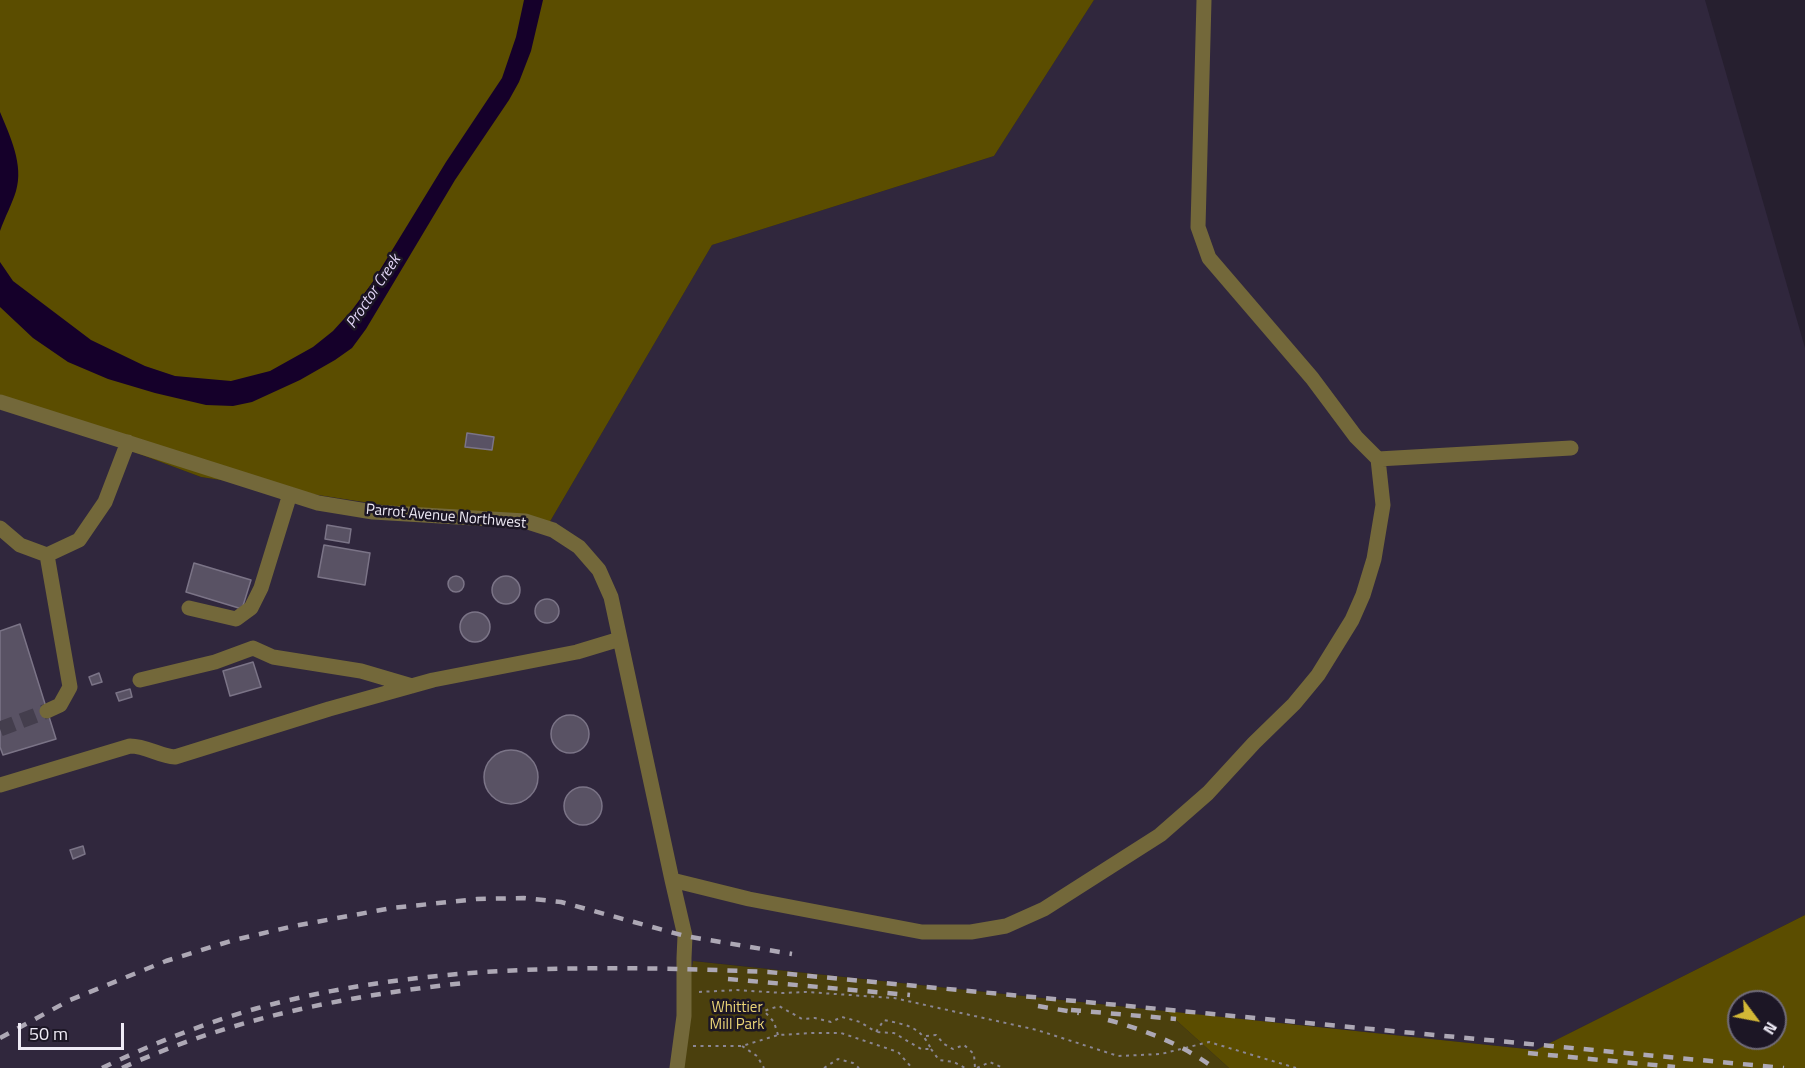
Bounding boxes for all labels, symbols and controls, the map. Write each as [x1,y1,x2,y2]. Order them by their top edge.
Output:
water label: Proctor Creek [342,252,406,332]
street label: Parrot Avenue Northwest [365,501,527,533]
north arrow [1727,990,1787,1050]
park label: Whittier Mill Park [710,999,764,1034]
scale bar [21,1011,128,1049]
text: N [1757,1017,1784,1040]
text: 50 m [29,1020,68,1047]

